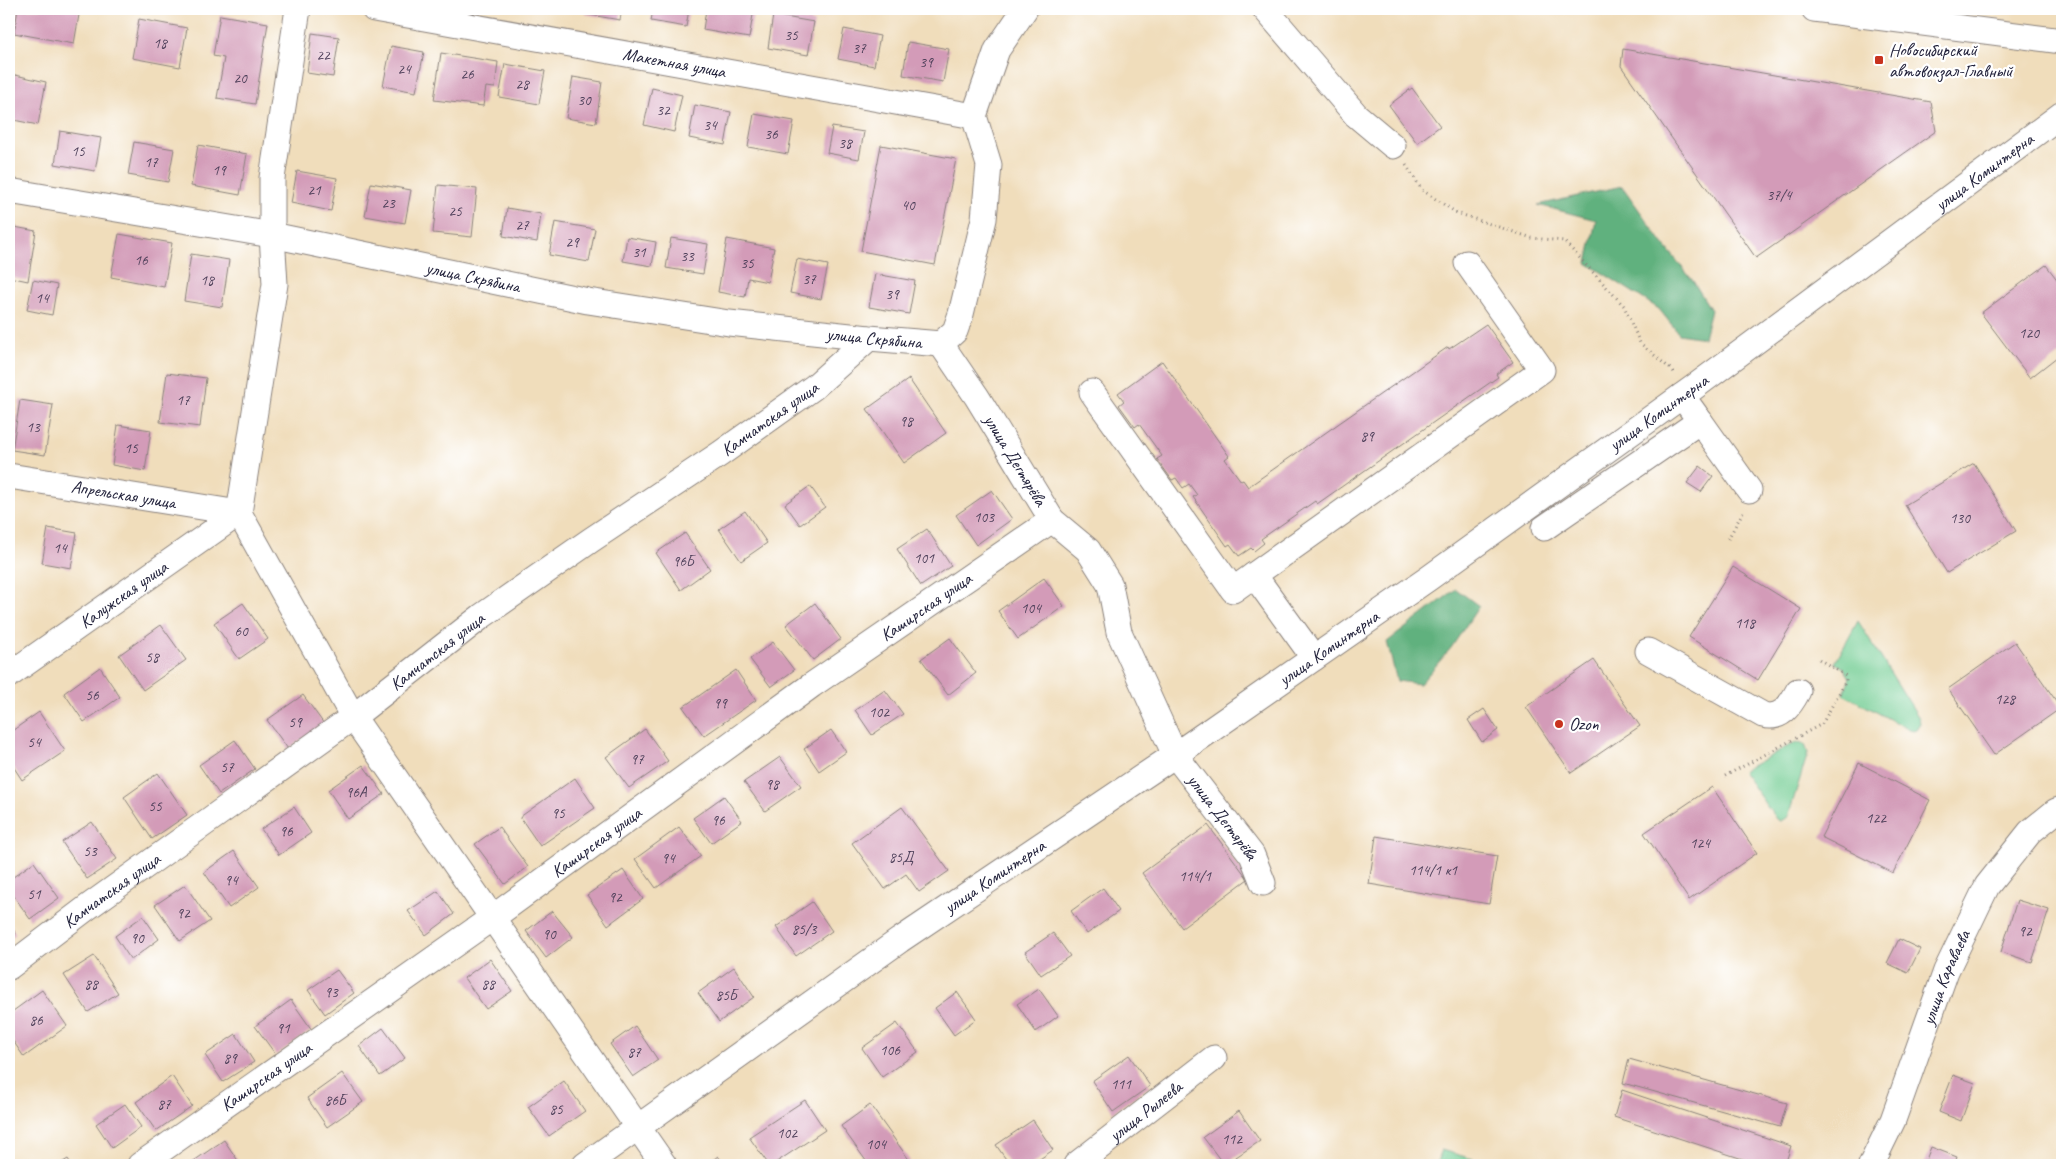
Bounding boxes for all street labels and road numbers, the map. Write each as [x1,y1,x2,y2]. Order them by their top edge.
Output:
street label: Макетная улица [621,43,728,83]
street label: улица Коминтерна [1930,127,2039,216]
street label: улица Скрябина [423,256,523,298]
street label: улица Скрябина [824,322,924,353]
street label: улица Коминтерна [1604,369,1713,457]
street label: Камчатская улица [717,376,824,461]
street label: улица Дегтярёва [979,410,1052,511]
street label: Апрельская улица [70,475,179,514]
street label: Калужская улица [75,555,173,633]
street label: Каширская улица [876,567,977,646]
street label: улица Коминтерна [1274,605,1384,691]
street label: Камчатская улица [385,607,490,695]
street label: улица Дегтярёва [1182,769,1264,864]
street label: Каширская улица [547,801,647,882]
street label: улица Коминтерна [939,834,1050,919]
street label: Камчатская улица [59,847,165,933]
street label: улица Караваева [1916,925,1976,1029]
street label: Каширская улица [216,1036,317,1116]
street label: улица Рылеева [1104,1075,1188,1147]

